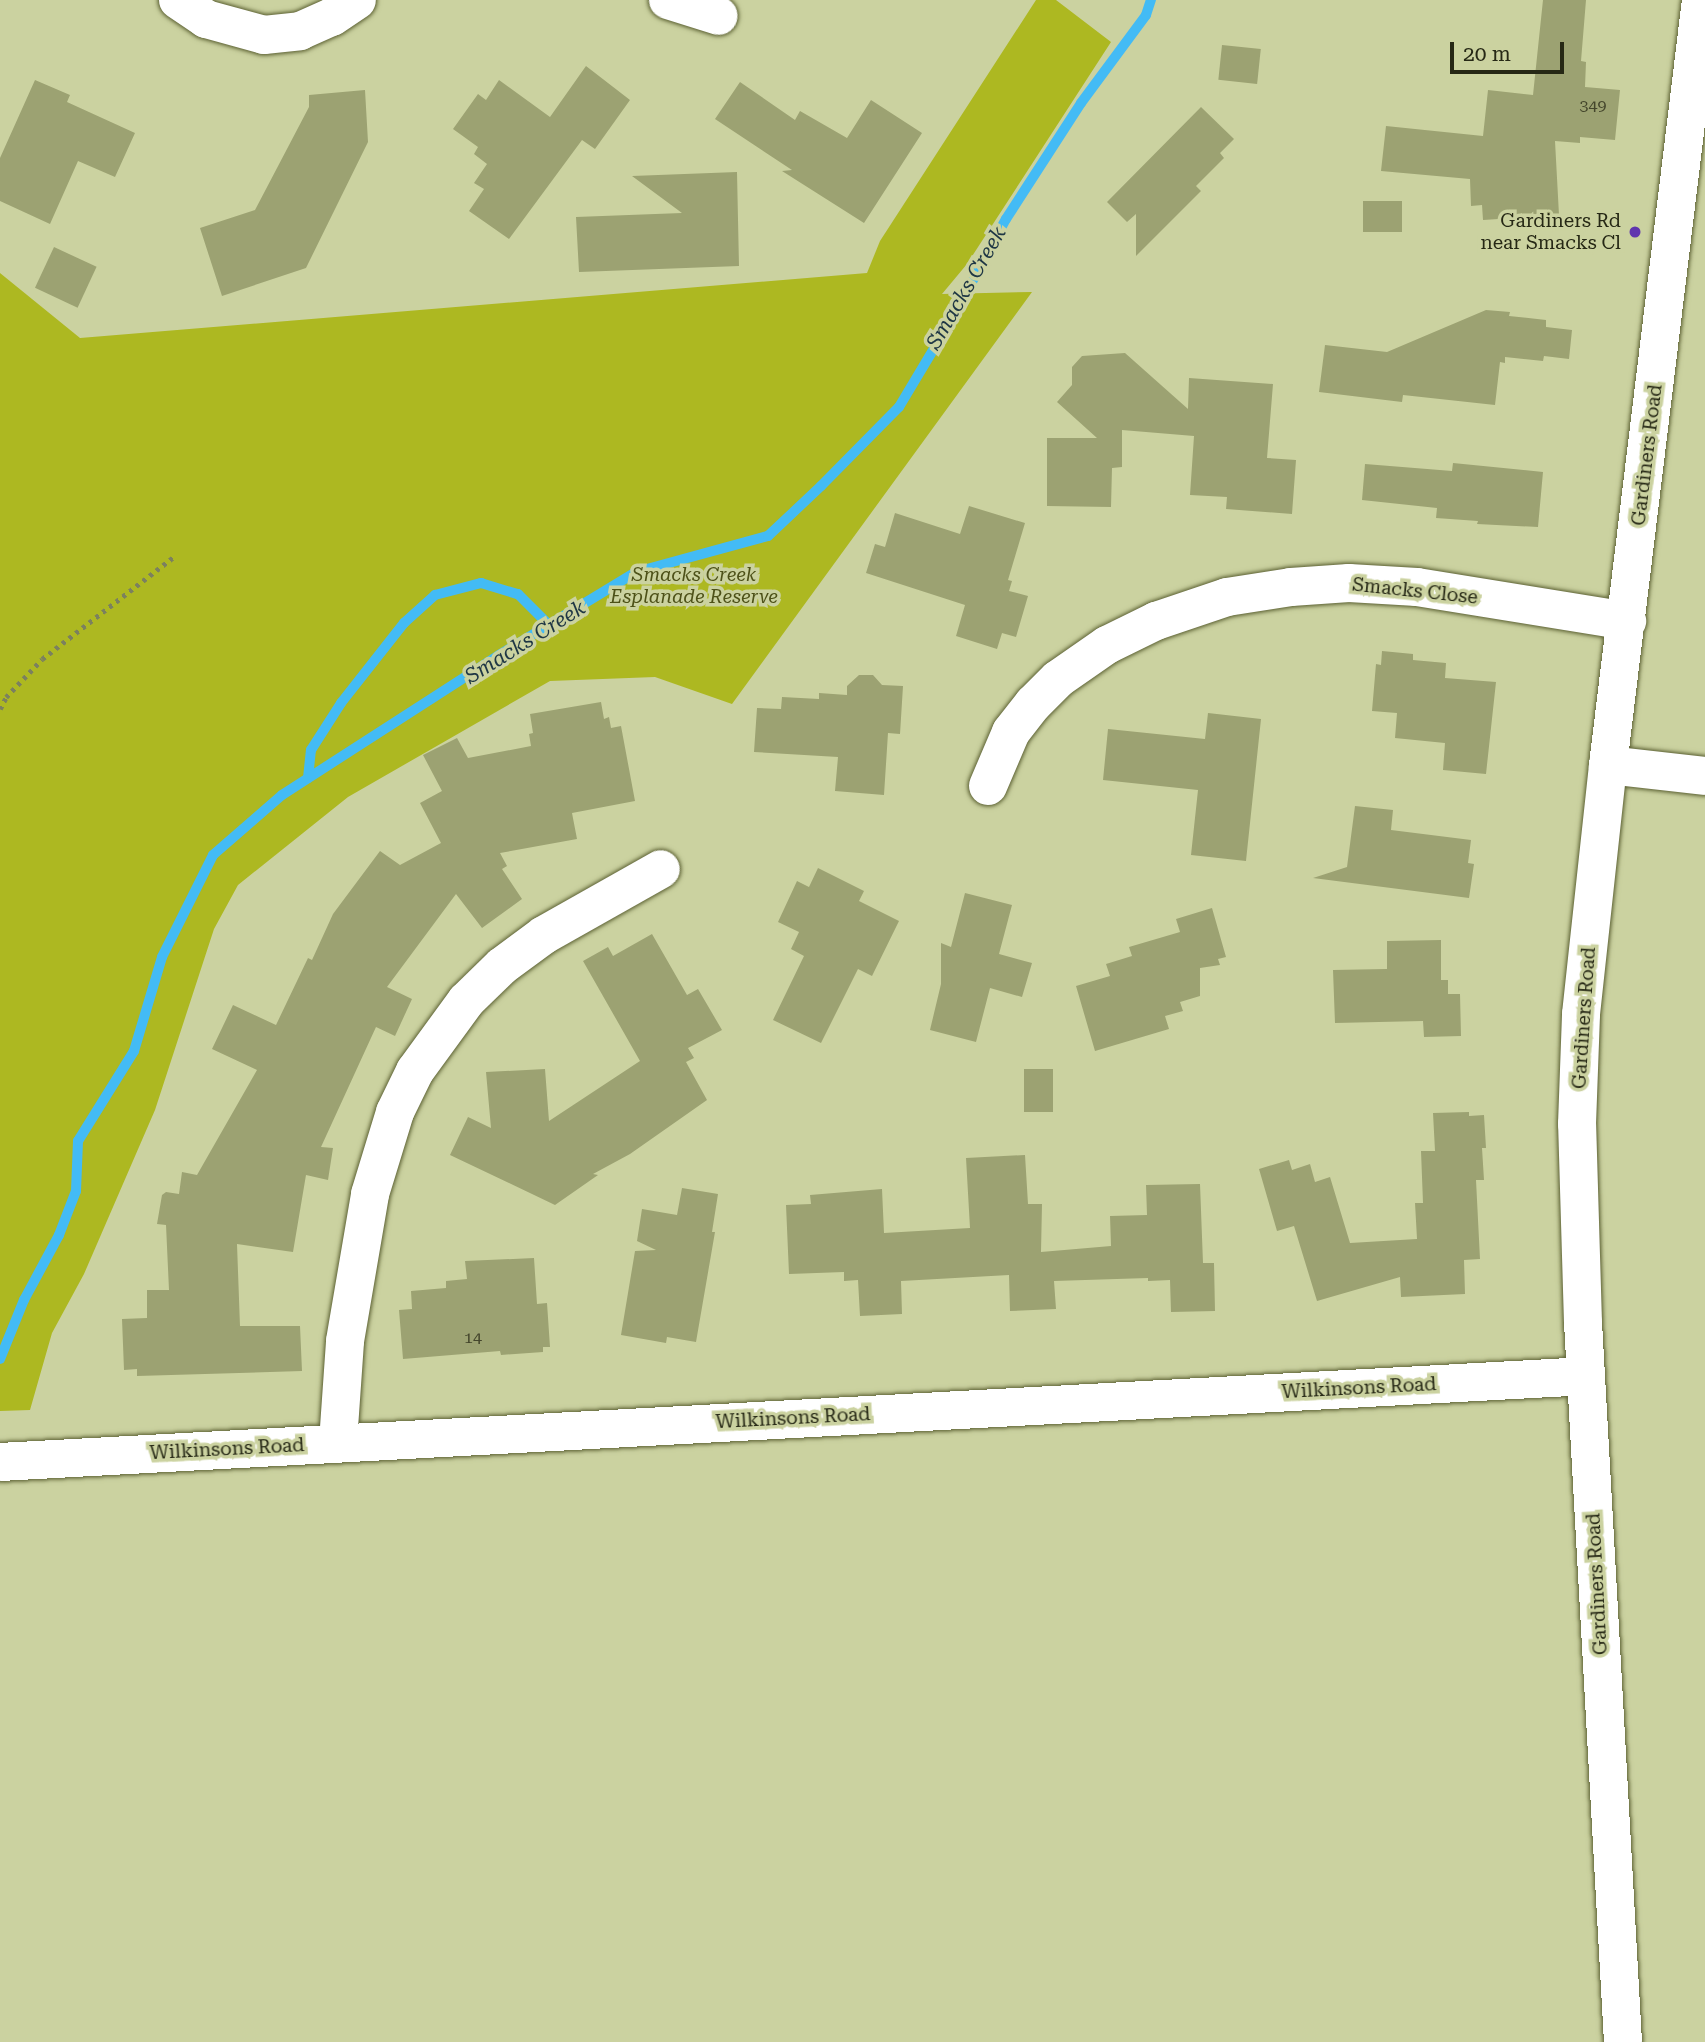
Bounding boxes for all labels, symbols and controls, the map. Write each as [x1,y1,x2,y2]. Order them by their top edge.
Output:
scale bar [1453,28,1567,72]
text: 20 m [1463,42,1511,66]
house number: 349 [1580,96,1606,116]
place label: Gardiners Rd near Smacks Cl [1480,210,1621,254]
water label: Smacks Creek [921,222,1011,354]
marker: Gardiners Rd near Smacks Cl [1627,224,1643,240]
street label: Gardiners Road [1627,383,1667,527]
park label: Smacks Creek Esplanade Reserve [610,564,778,608]
street label: Smacks Close [1351,573,1479,609]
water label: Smacks Creek [460,595,590,689]
street label: Gardiners Road [1568,946,1600,1090]
house number: 14 [464,1328,482,1348]
street label: Wilkinsons Road [1281,1373,1437,1403]
street label: Wilkinsons Road [715,1403,871,1433]
street label: Wilkinsons Road [149,1434,305,1464]
street label: Gardiners Road [1582,1512,1612,1656]

